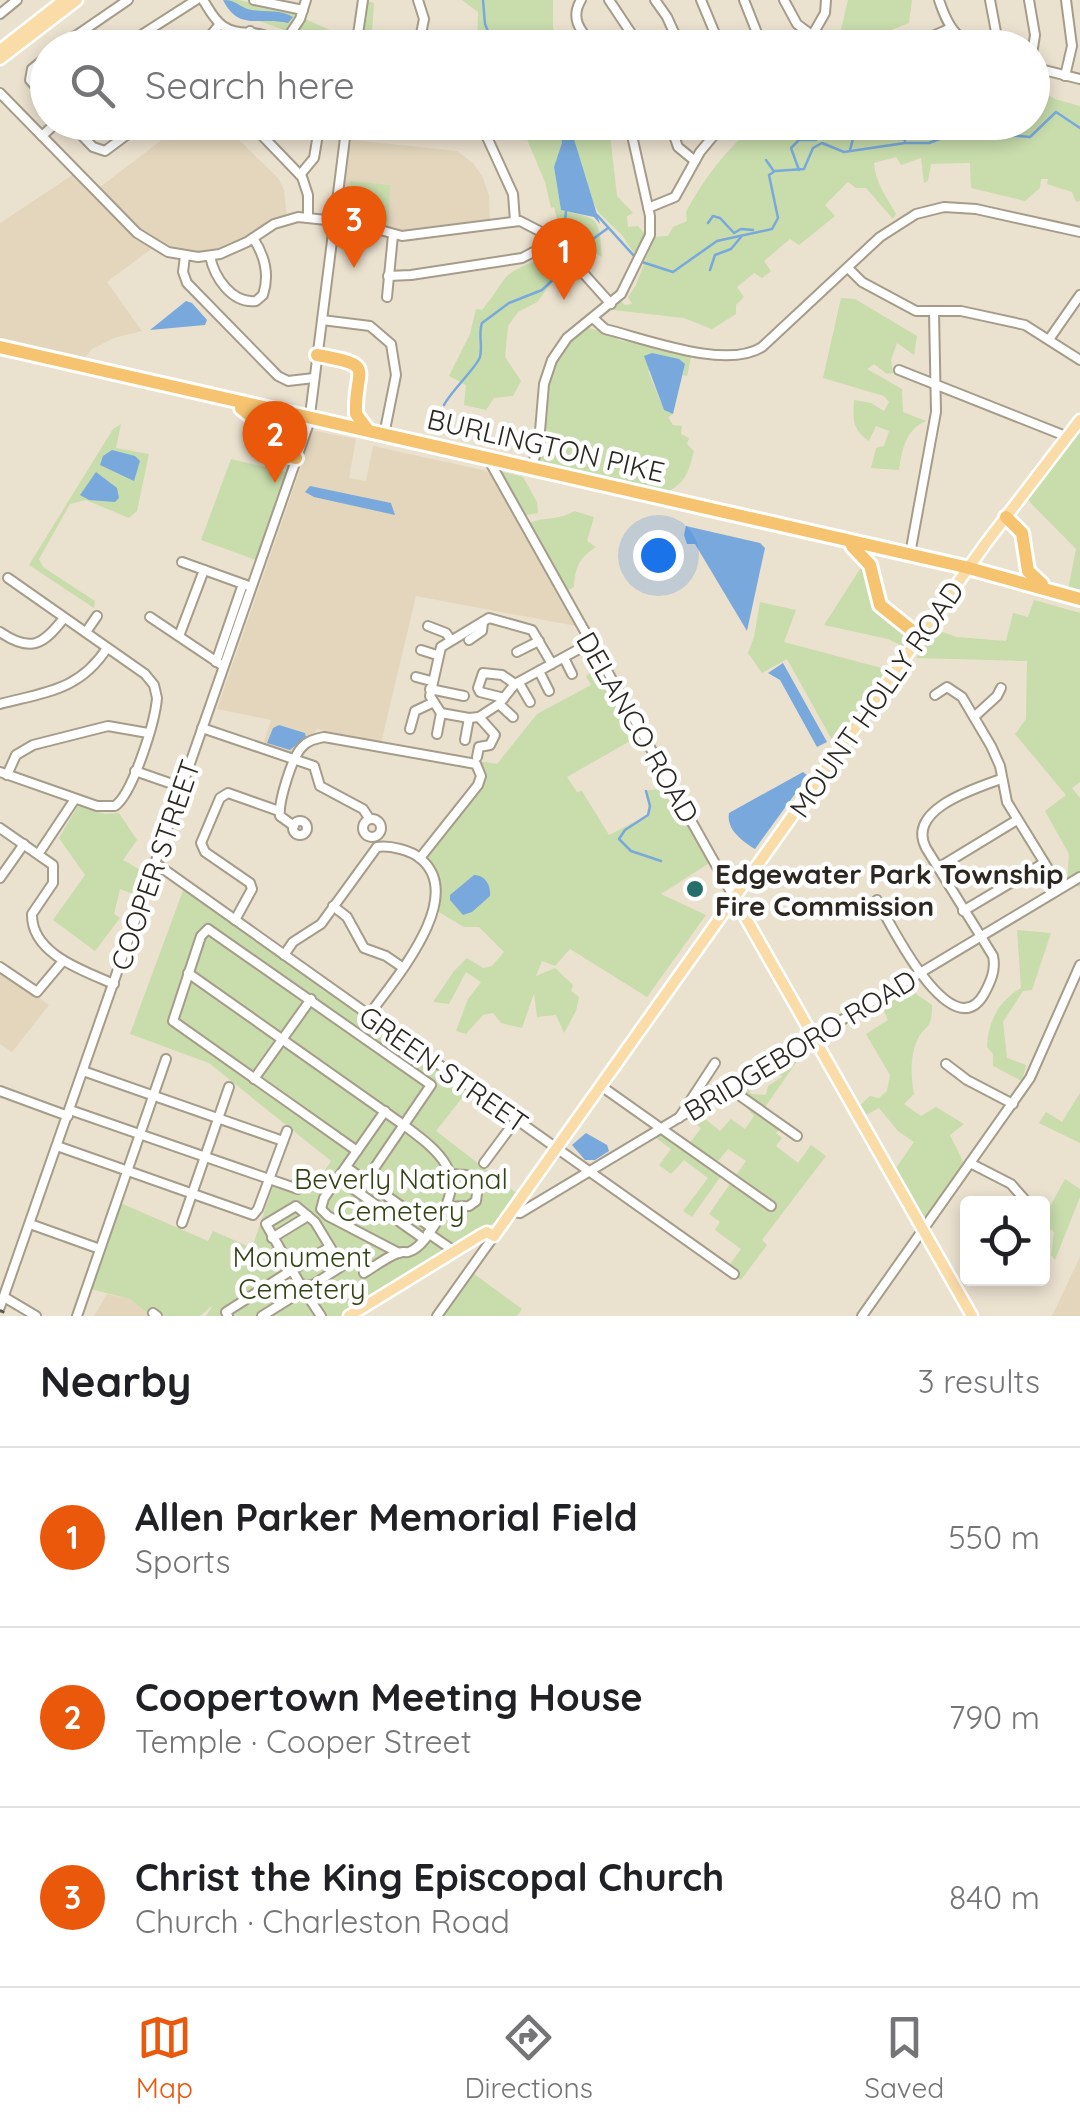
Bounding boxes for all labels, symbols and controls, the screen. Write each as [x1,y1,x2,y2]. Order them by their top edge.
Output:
search box [30,30,1050,140]
icon: search [65,58,120,113]
text: Search here [145,61,355,109]
pin: 3 [322,186,386,268]
pin: 1 [532,218,596,300]
pin: 2 [242,400,308,483]
street label: BURLINGTON PIKE [424,401,668,489]
your location [633,530,684,581]
street label: MOUNT HOLLY ROAD [781,574,971,824]
street label: DELANCO ROAD [569,625,707,829]
street label: COOPER STREET [103,755,207,975]
place label: Edgewater Park Township Fire Commission [715,856,1064,923]
marker: Edgewater Park Township Fire Commission [684,878,706,900]
street label: BRIDGEBORO ROAD [678,962,922,1128]
street label: GREEN STREET [353,998,535,1140]
park label: Beverly National Cemetery [294,1161,508,1228]
map controls [960,1196,1050,1286]
button: locate [960,1196,1050,1286]
park label: Monument Cemetery [232,1239,372,1306]
text: Nearby [40,1355,191,1408]
text: 3 results [918,1361,1040,1401]
text: Allen Parker Memorial Field [135,1493,638,1541]
text: 1 [66,1517,79,1557]
text: 550 m [948,1517,1040,1557]
text: Sports [135,1541,231,1581]
text: Coopertown Meeting House [135,1673,643,1721]
text: 2 [63,1697,82,1737]
text: 790 m [949,1697,1040,1737]
text: Temple · Cooper Street [135,1721,472,1761]
text: Christ the King Episcopal Church [135,1853,724,1901]
text: 3 [64,1877,81,1917]
text: 840 m [949,1877,1040,1917]
text: Church · Charleston Road [135,1901,510,1941]
tab: Map [136,2010,193,2105]
tab: Directions [464,2010,593,2105]
tab: Saved [864,2010,944,2105]

